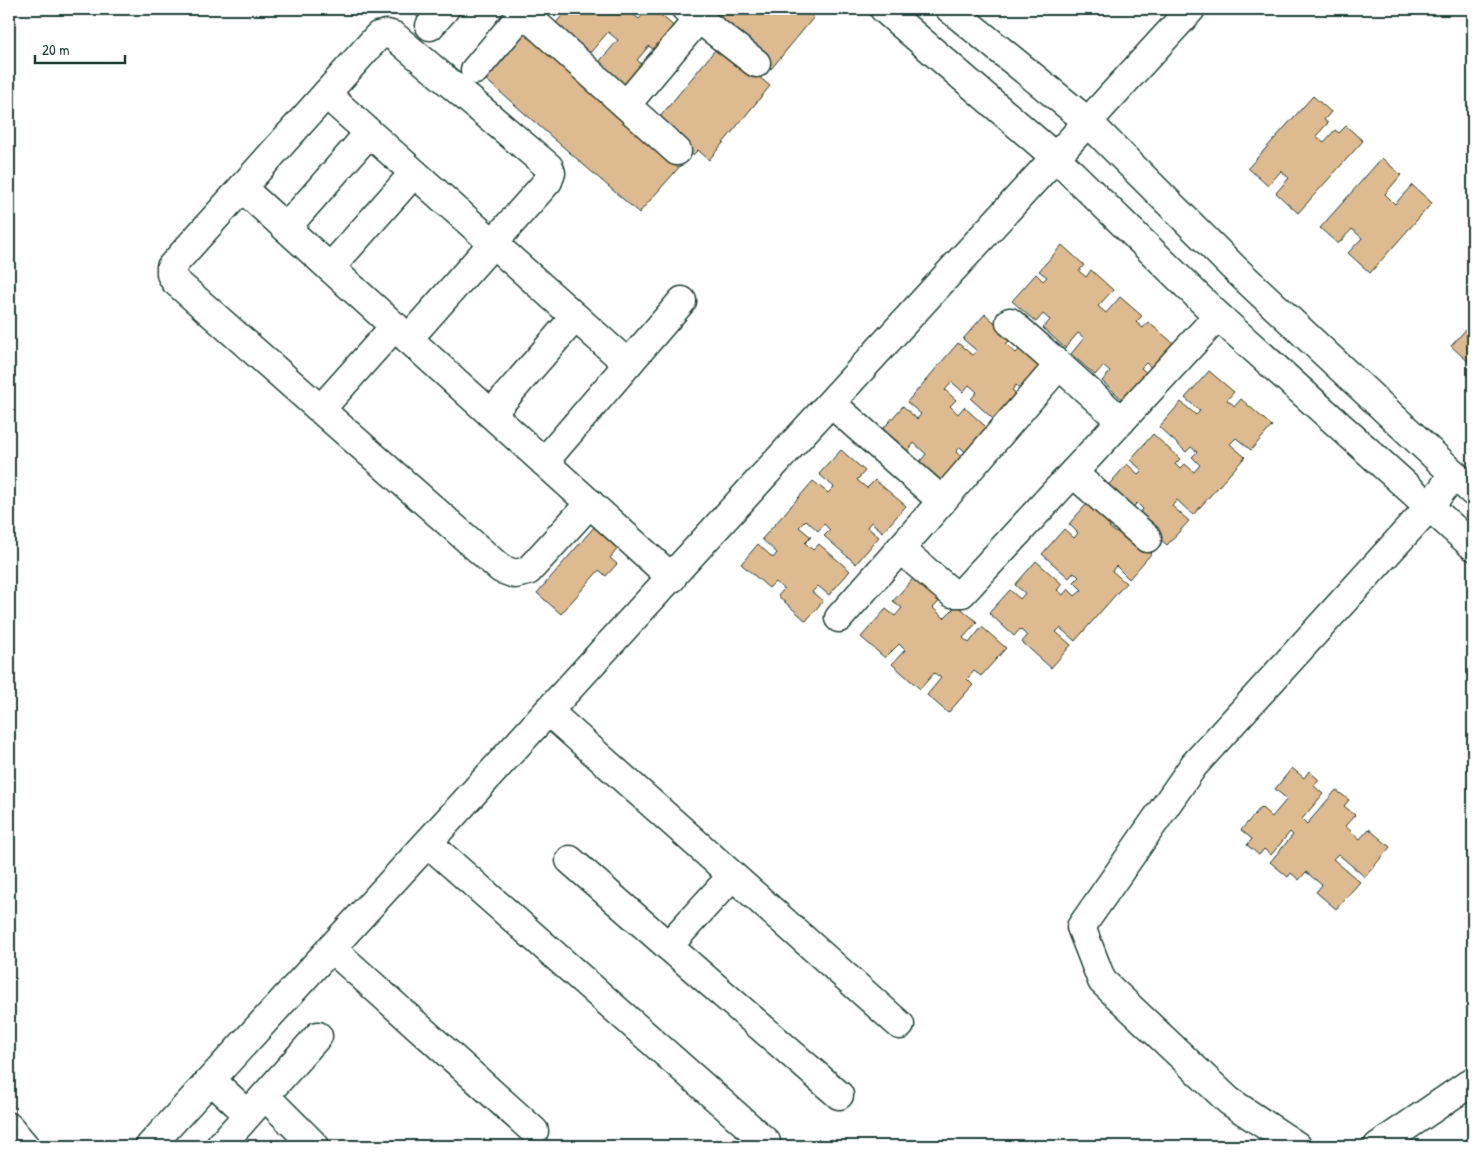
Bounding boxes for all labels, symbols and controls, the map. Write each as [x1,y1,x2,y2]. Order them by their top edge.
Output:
scale bar [35,32,125,64]
text: 20 m [42,39,69,60]

